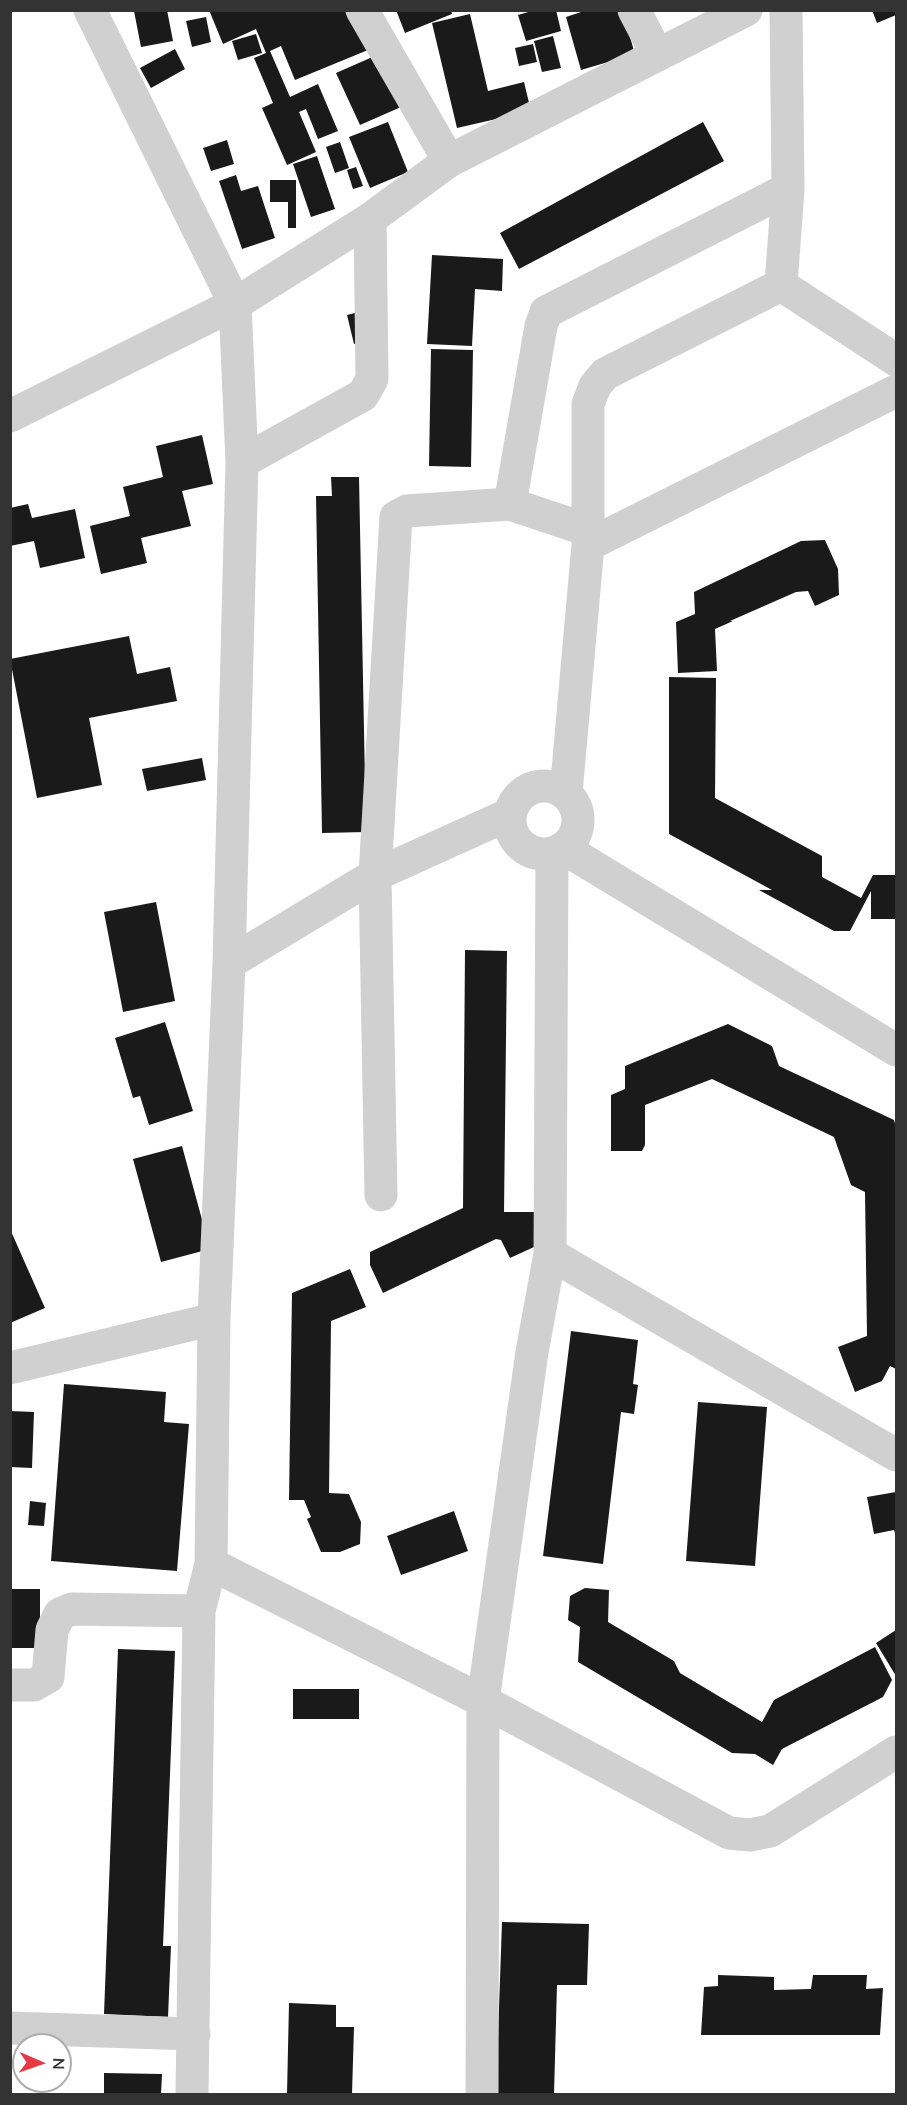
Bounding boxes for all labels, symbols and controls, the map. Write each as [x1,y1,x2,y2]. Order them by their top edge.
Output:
north arrow [12,2033,72,2093]
text: N [47,2057,69,2070]

